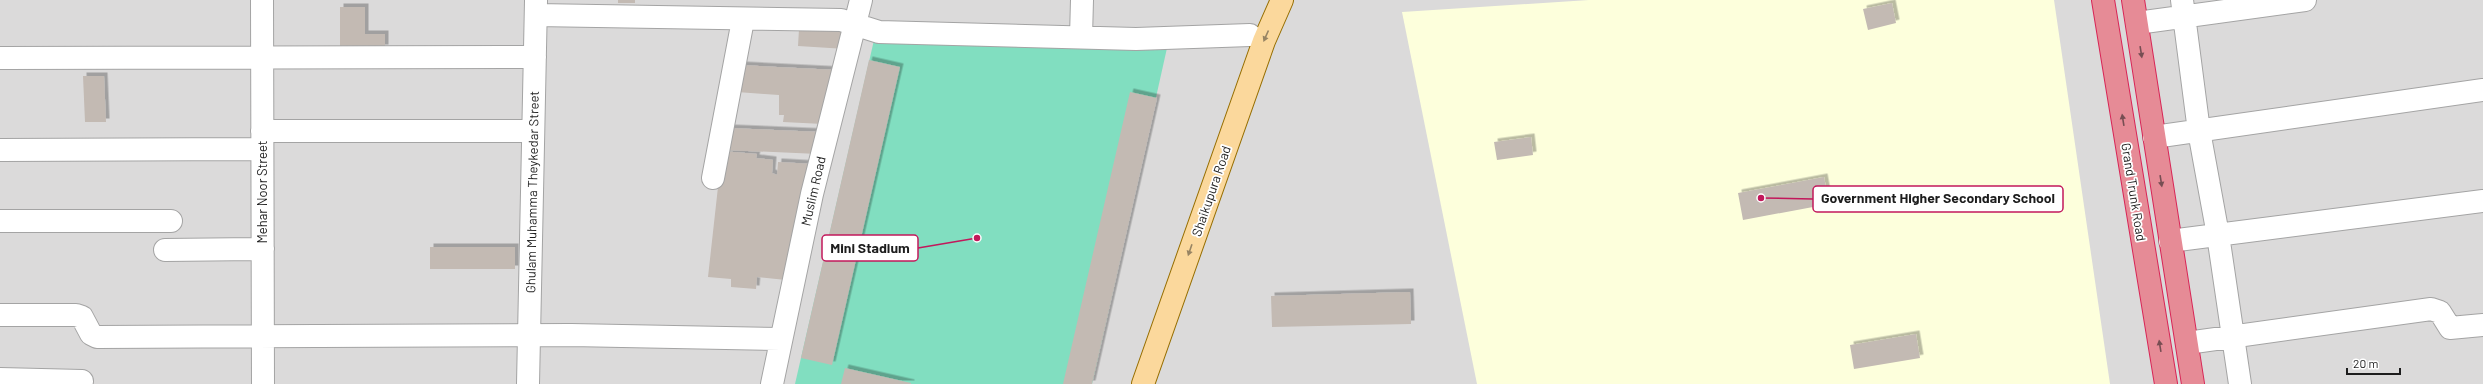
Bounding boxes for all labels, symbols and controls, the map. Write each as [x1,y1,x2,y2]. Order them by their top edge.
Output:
one-way arrow [1263,30,1269,42]
one-way arrow [2138,46,2144,59]
street label: Ghulam Muhamma Theykedar Street [522,91,542,293]
one-way arrow [2120,114,2126,127]
street label: Mehar Noor Street [254,141,270,244]
street label: Grand Trunk Road [2118,142,2150,242]
street label: Shaikupura Road [1188,144,1234,238]
street label: Muslim Road [797,155,829,227]
one-way arrow [2158,175,2164,187]
callout: Government Higher Secondary School [1813,186,2063,212]
text: Government Higher Secondary School [1821,189,2055,206]
callout: Mini Stadium [822,235,918,261]
text: Mini Stadium [830,239,910,256]
one-way arrow [1187,245,1193,257]
one-way arrow [2156,339,2162,352]
scale bar [2347,350,2400,376]
text: 20 m [2353,356,2379,370]

